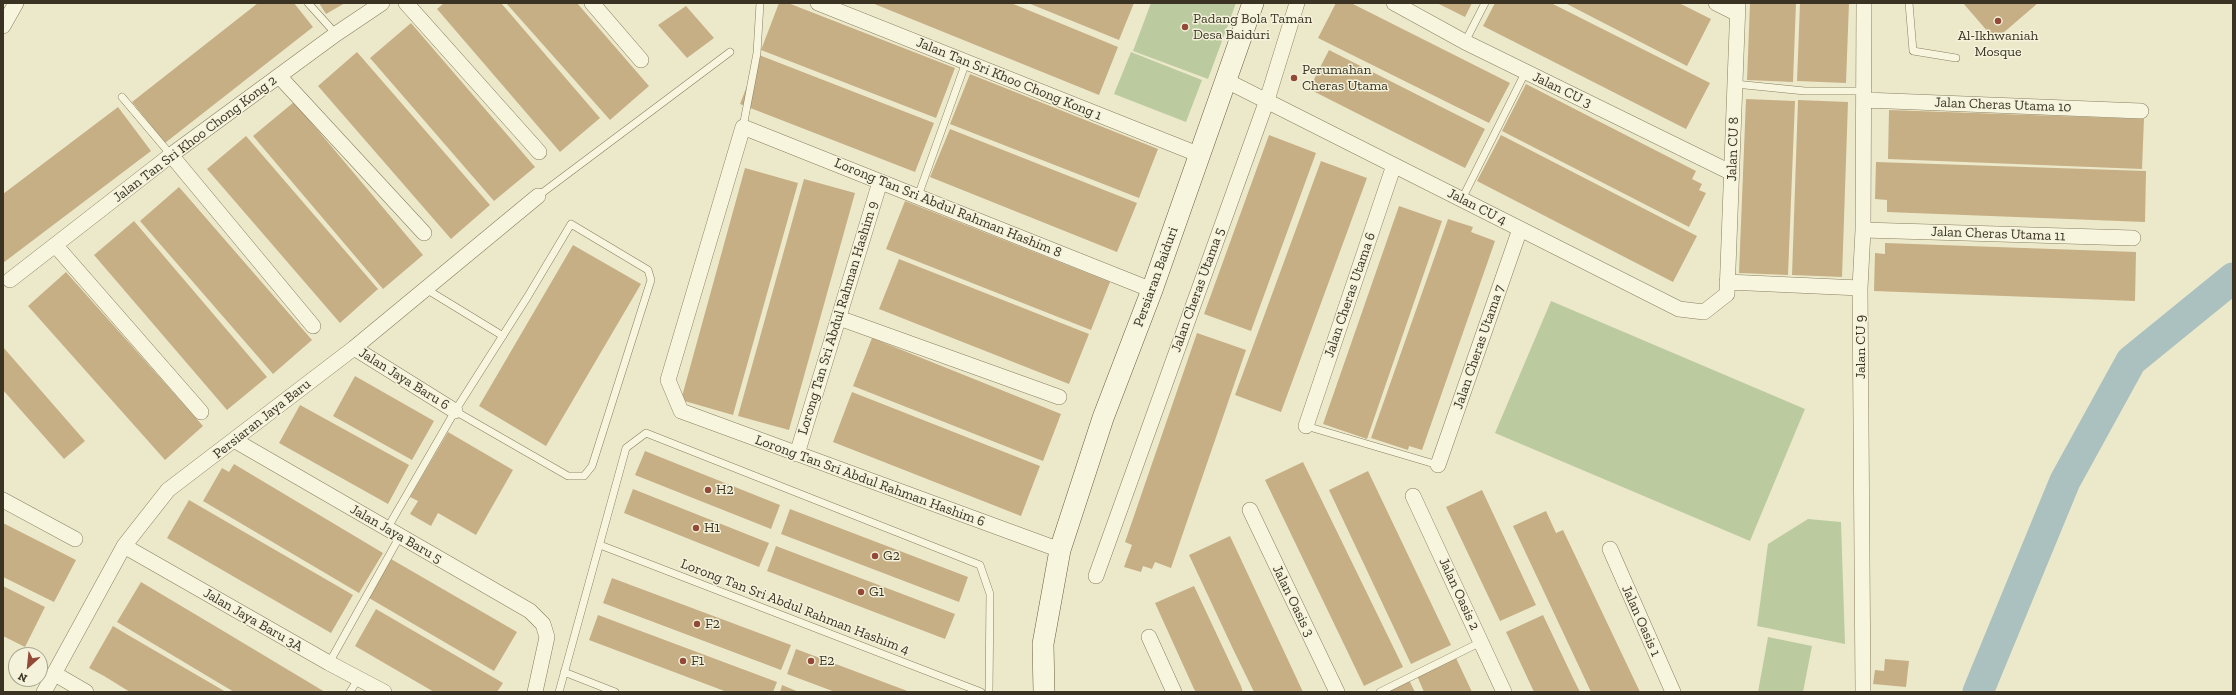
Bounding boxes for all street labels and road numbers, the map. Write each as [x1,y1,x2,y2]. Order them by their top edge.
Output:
street label: Jalan Tan Sri Khoo Chong Kong 1 [914,34,1104,124]
street label: Jalan CU 3 [1530,69,1594,111]
street label: Jalan Tan Sri Khoo Chong Kong 2 [110,72,280,206]
street label: Jalan Cheras Utama 10 [1934,94,2072,116]
street label: Jalan CU 8 [1723,117,1743,181]
street label: Lorong Tan Sri Abdul Rahman Hashim 8 [832,155,1064,261]
street label: Jalan CU 4 [1445,185,1509,229]
street label: Lorong Tan Sri Abdul Rahman Hashim 9 [794,199,882,437]
street label: Jalan Cheras Utama 11 [1930,223,2066,245]
street label: Persiaran Baiduri [1130,225,1182,329]
street label: Jalan Cheras Utama 5 [1168,226,1228,354]
street label: Jalan Cheras Utama 6 [1321,230,1379,360]
street label: Jalan Cheras Utama 7 [1450,283,1508,411]
street label: Jalan CU 9 [1853,315,1869,379]
street label: Jalan Jaya Baru 6 [356,344,452,414]
street label: Persiaran Jaya Baru [210,376,314,462]
street label: Lorong Tan Sri Abdul Rahman Hashim 6 [753,431,987,531]
street label: Jalan Jaya Baru 5 [347,501,445,567]
street label: Jalan Oasis 2 [1435,555,1483,633]
street label: Lorong Tan Sri Abdul Rahman Hashim 4 [678,556,912,658]
street label: Jalan Oasis 3 [1268,562,1318,640]
street label: Jalan Oasis 1 [1618,583,1664,659]
street label: Jalan Jaya Baru 3A [200,585,306,655]

